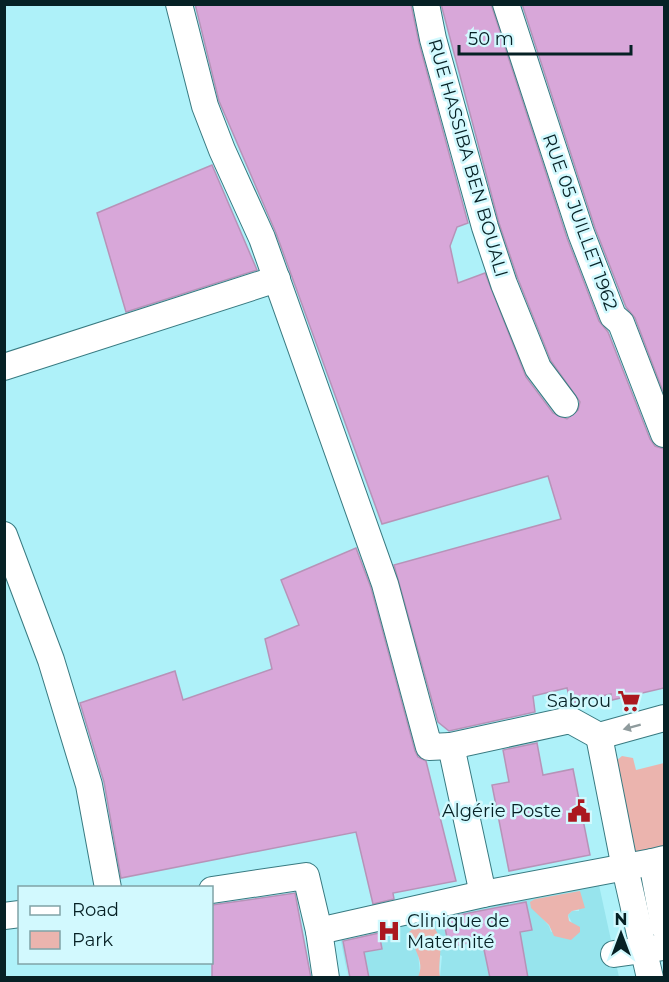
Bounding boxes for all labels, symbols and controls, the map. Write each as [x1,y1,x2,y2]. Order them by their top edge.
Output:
scale bar [459,18,632,56]
text: 50 m [468,28,514,50]
street label: RUE HASSIBA BEN BOUALI [423,36,513,280]
street label: RUE 05 JUILLET 1962 [538,131,622,313]
supermarket icon: Sabrou [616,688,642,714]
place label: Sabrou [547,690,611,712]
one-way arrow [623,723,641,732]
public building icon: Algérie Poste [566,798,592,824]
place label: Algérie Poste [442,800,561,822]
legend [18,886,213,964]
text: Road [72,899,119,921]
north arrow [591,904,651,964]
place label: Clinique de Maternité [407,910,510,953]
text: N [615,910,627,929]
hospital icon: Clinique de Maternité [376,918,402,944]
text: Park [72,929,113,951]

